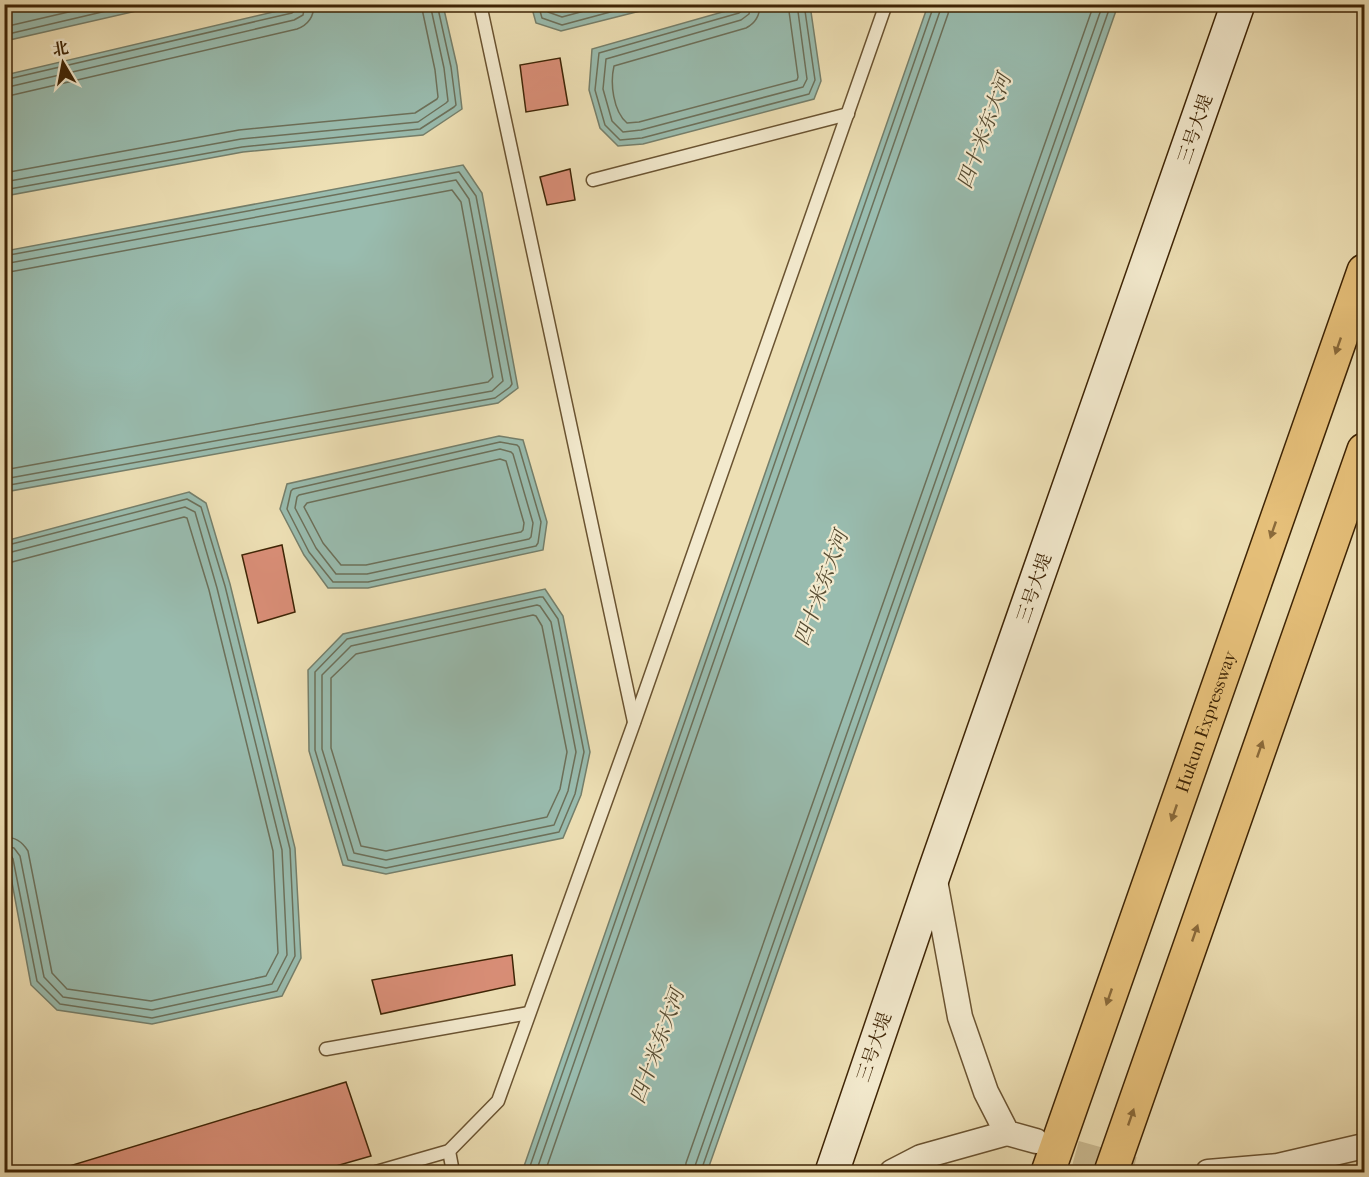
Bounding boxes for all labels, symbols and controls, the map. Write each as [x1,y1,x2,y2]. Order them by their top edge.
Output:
north arrow [33,33,93,93]
text: 北 [51,38,70,59]
water label: 四十米东大河 [953,68,1017,191]
street label: 三号大堤 [1174,92,1217,167]
one-way arrow [1333,337,1343,355]
one-way arrow [1268,521,1278,539]
water label: 四十米东大河 [790,525,854,648]
street label: 三号大堤 [1013,551,1056,626]
street label: Hukun Expressway [1172,647,1241,796]
one-way arrow [1255,740,1265,758]
one-way arrow [1168,804,1178,822]
one-way arrow [1191,924,1201,942]
water label: 四十米东大河 [626,983,690,1106]
one-way arrow [1104,988,1114,1006]
street label: 三号大堤 [853,1010,896,1085]
one-way arrow [1126,1108,1136,1126]

